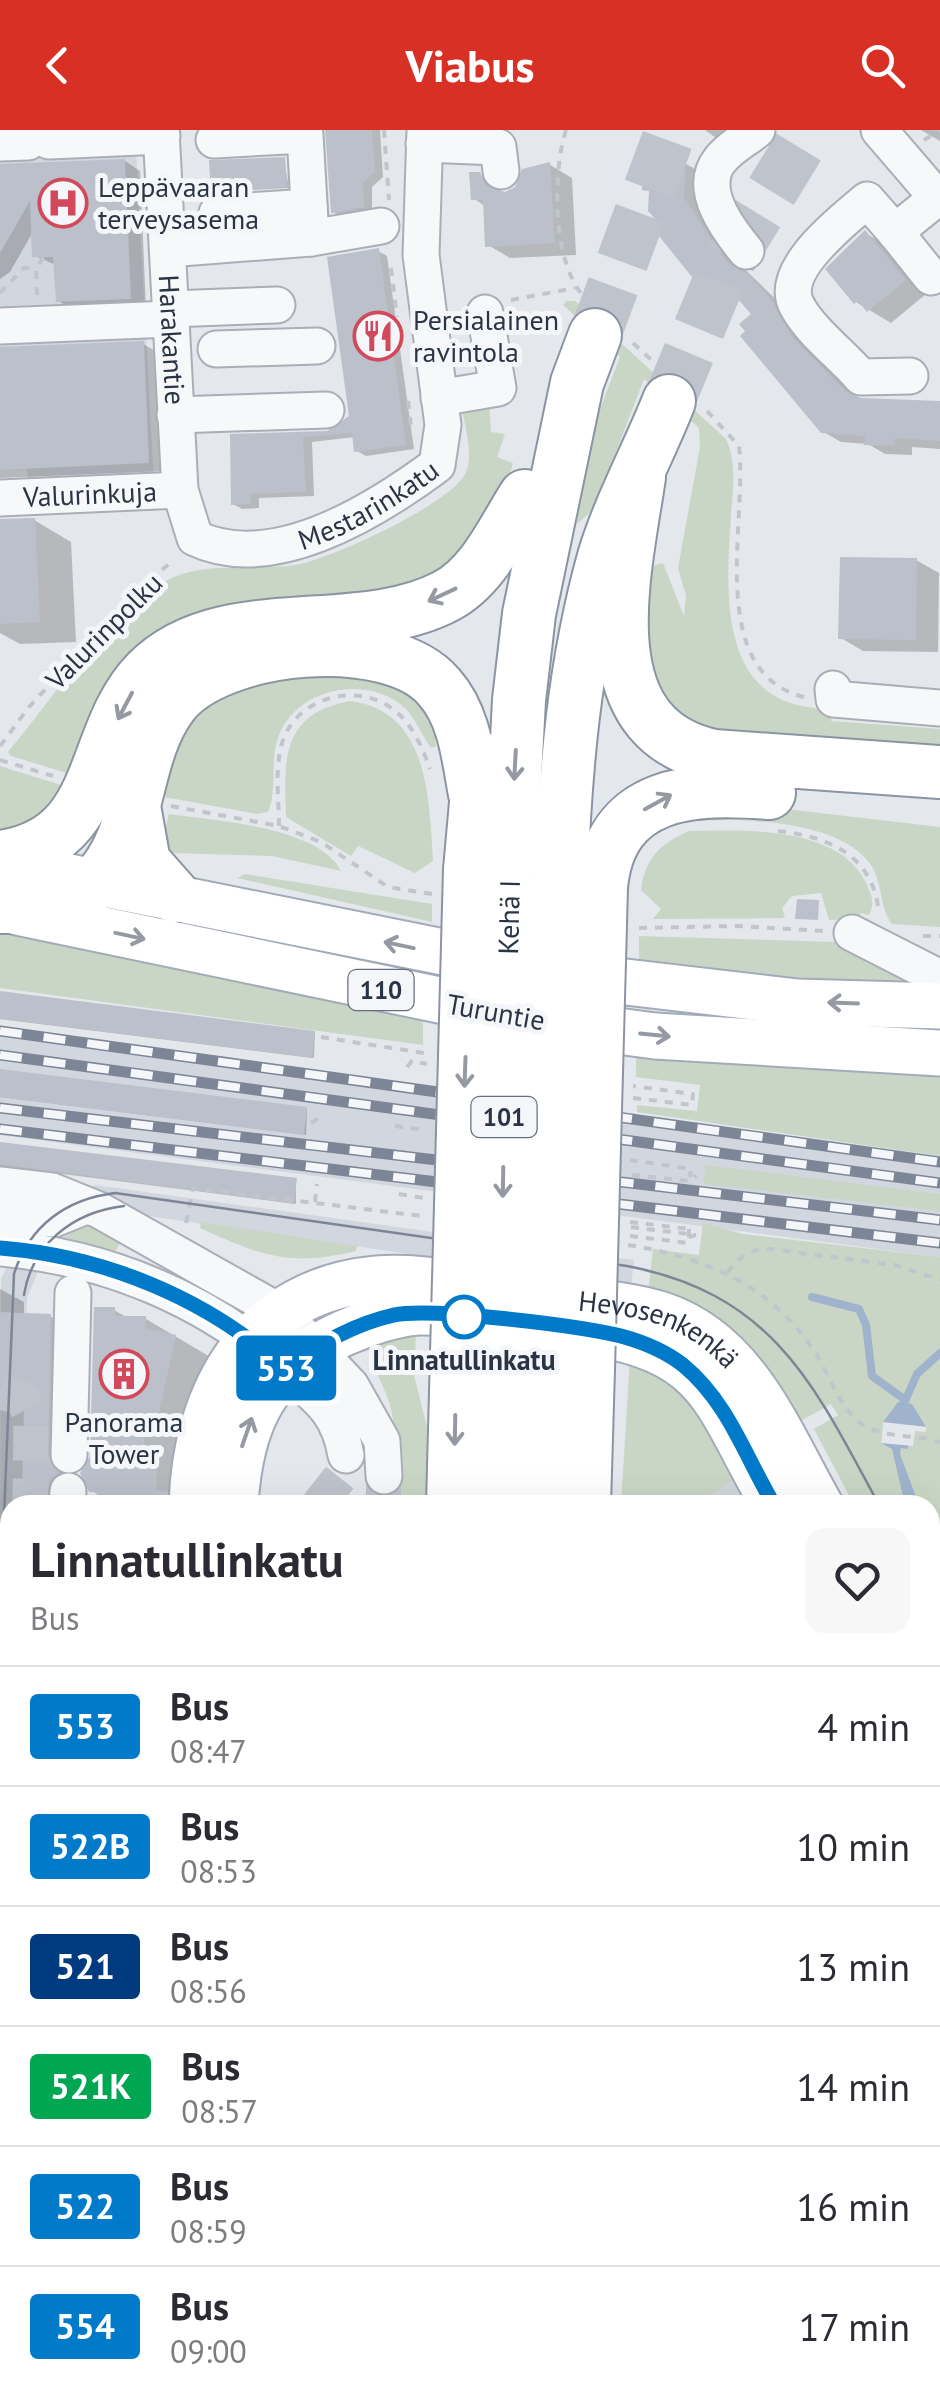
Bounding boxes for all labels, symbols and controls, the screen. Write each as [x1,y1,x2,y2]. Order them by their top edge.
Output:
text: Viabus [406,36,534,94]
icon: back [30,38,85,93]
icon: search [855,38,910,93]
place label: Leppävaaran terveysasema [98,168,259,237]
hospital icon: Leppävaaran terveysasema [37,177,89,229]
street label: Harakantie [151,274,194,406]
place label: Persialainen ravintola [413,301,559,370]
restaurant icon: Persialainen ravintola [352,310,404,362]
street label: Mestarinkatu [293,451,446,558]
street label: Valurinkuja [21,472,158,515]
street label: Valurinpolku [37,564,170,698]
one-way arrow [428,587,458,605]
one-way arrow [114,690,134,720]
one-way arrow [505,749,524,781]
one-way arrow [643,792,672,812]
street label: Kehä I [489,879,528,955]
one-way arrow [113,928,145,947]
one-way arrow [384,935,416,953]
road number: 110 [348,970,414,1010]
street label: Turuntie [444,985,548,1038]
one-way arrow [827,993,859,1012]
one-way arrow [639,1026,671,1045]
one-way arrow [455,1056,474,1088]
road number: 101 [472,1097,536,1137]
one-way arrow [493,1166,512,1198]
street label: Hevosenkenkä [577,1282,747,1376]
marker: Linnatullinkatu [443,1296,485,1338]
line badge: 553 [228,1336,344,1400]
place label: Linnatullinkatu [373,1341,555,1378]
text: 553 [256,1345,316,1391]
building icon: Panorama Tower [98,1348,150,1400]
place label: Panorama Tower [65,1403,183,1472]
one-way arrow [446,1412,464,1445]
one-way arrow [239,1418,257,1449]
text: Linnatullinkatu [30,1528,344,1590]
button: heart [805,1528,910,1633]
text: Bus [30,1597,79,1639]
text: Bus [170,1681,229,1730]
text: 4 min [817,1702,910,1751]
text: 553 [55,1703,115,1749]
text: 08:47 [170,1730,247,1772]
text: Bus [180,1801,239,1850]
text: 10 min [797,1822,910,1871]
text: 522B [50,1823,130,1869]
text: 08:53 [180,1850,257,1892]
text: Bus [170,1921,229,1970]
text: 13 min [797,1942,910,1991]
text: 521 [55,1943,115,1989]
text: 08:56 [170,1970,247,2012]
text: Bus [181,2041,240,2090]
text: 14 min [797,2062,910,2111]
text: 521K [50,2063,131,2109]
text: 08:57 [181,2090,258,2132]
text: Bus [170,2161,229,2210]
text: 16 min [797,2182,910,2231]
text: 522 [55,2183,115,2229]
text: 08:59 [170,2210,247,2252]
text: Bus [170,2281,229,2330]
text: 17 min [799,2302,910,2351]
text: 554 [55,2303,115,2349]
text: 09:00 [170,2330,247,2372]

